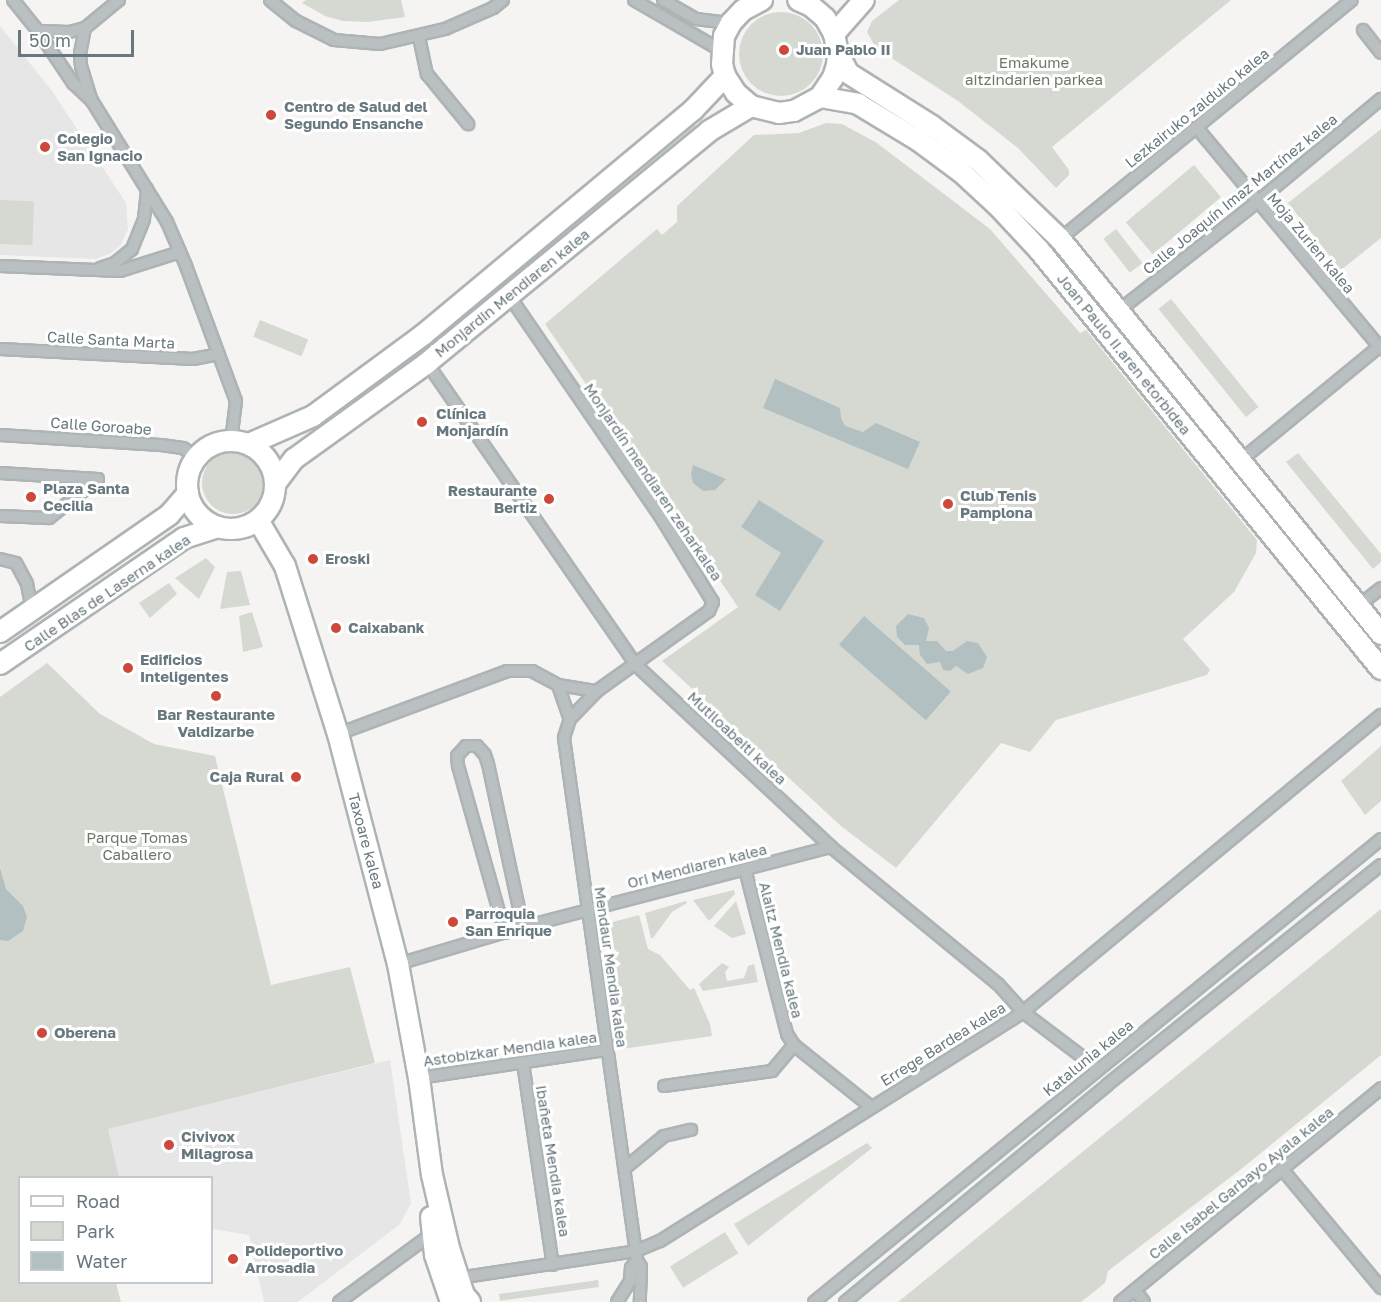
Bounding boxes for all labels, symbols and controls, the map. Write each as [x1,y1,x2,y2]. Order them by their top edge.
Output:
scale bar [21,18,136,56]
text: 50 m [29,29,71,51]
place label: Juan Pablo II [796,41,891,59]
marker: Juan Pablo II [777,43,791,57]
street label: Lezkairuko zalduko kalea [1121,44,1273,172]
park label: Emakume aitzindarien parkea [965,53,1103,88]
place label: Centro de Salud del Segundo Ensanche [284,97,428,132]
marker: Centro de Salud del Segundo Ensanche [262,106,280,124]
street label: Calle Joaquín Imaz Martínez kalea [1139,110,1341,278]
place label: Colegio San Ignacio [57,129,142,164]
marker: Colegio San Ignacio [38,140,52,154]
street label: Moja Zurien kalea [1264,189,1358,297]
street label: Monjardin Mendiaren kalea [431,225,593,361]
street label: Joan Paulo II.aren etorbidea [1053,270,1195,438]
street label: Calle Santa Marta [47,328,175,352]
street label: Monjardín mendiaren zeharkalea [580,380,726,584]
place label: Clínica Monjardín [436,404,508,439]
street label: Calle Goroabe [50,413,152,439]
marker: Clínica Monjardín [413,413,431,431]
place label: Plaza Santa Cecilia [43,479,129,514]
place label: Restaurante Bertiz [448,481,537,516]
place label: Club Tenis Pamplona [960,486,1037,521]
marker: Plaza Santa Cecilia [24,490,38,504]
marker: Restaurante Bertiz [542,492,556,506]
marker: Club Tenis Pamplona [941,497,955,511]
street label: Calle Blas de Laserna kalea [20,530,194,656]
place label: Eroski [325,550,370,568]
marker: Eroski [306,552,320,566]
place label: Caixabank [348,619,424,637]
marker: Caixabank [329,621,343,635]
place label: Edificios Inteligentes [140,650,229,685]
marker: Edificios Inteligentes [121,661,135,675]
street label: Mutiloabeiti kalea [684,688,790,788]
marker: Bar Restaurante Valdizarbe [209,689,223,703]
place label: Bar Restaurante Valdizarbe [157,705,275,740]
place label: Caja Rural [210,768,284,786]
marker: Caja Rural [289,770,303,784]
street label: Taxoare kalea [345,791,387,891]
park label: Parque Tomas Caballero [86,828,188,863]
street label: Ori Mendiaren kalea [625,840,769,892]
street label: Alaitz Mendia kalea [755,880,807,1020]
street label: Mendaur Mendia kalea [591,885,631,1049]
place label: Parroquia San Enrique [465,904,552,939]
marker: Parroquia San Enrique [446,915,460,929]
street label: Errege Bardea kalea [877,998,1009,1090]
street label: Katalunia kalea [1039,1016,1137,1100]
place label: Oberena [54,1024,116,1042]
marker: Oberena [35,1026,49,1040]
street label: Astobizkar Mendia kalea [422,1028,598,1070]
street label: Ibañeta Mendia kalea [532,1084,574,1238]
street label: Calle Isabel Garbayo Ayala kalea [1145,1103,1337,1263]
place label: Civivox Milagrosa [181,1127,253,1162]
marker: Civivox Milagrosa [162,1138,176,1152]
legend [18,1176,213,1284]
text: Road [76,1190,120,1212]
text: Park [76,1220,115,1242]
place label: Polideportivo Arrosadia [245,1241,343,1276]
text: Water [76,1250,127,1272]
marker: Polideportivo Arrosadia [226,1252,240,1266]

